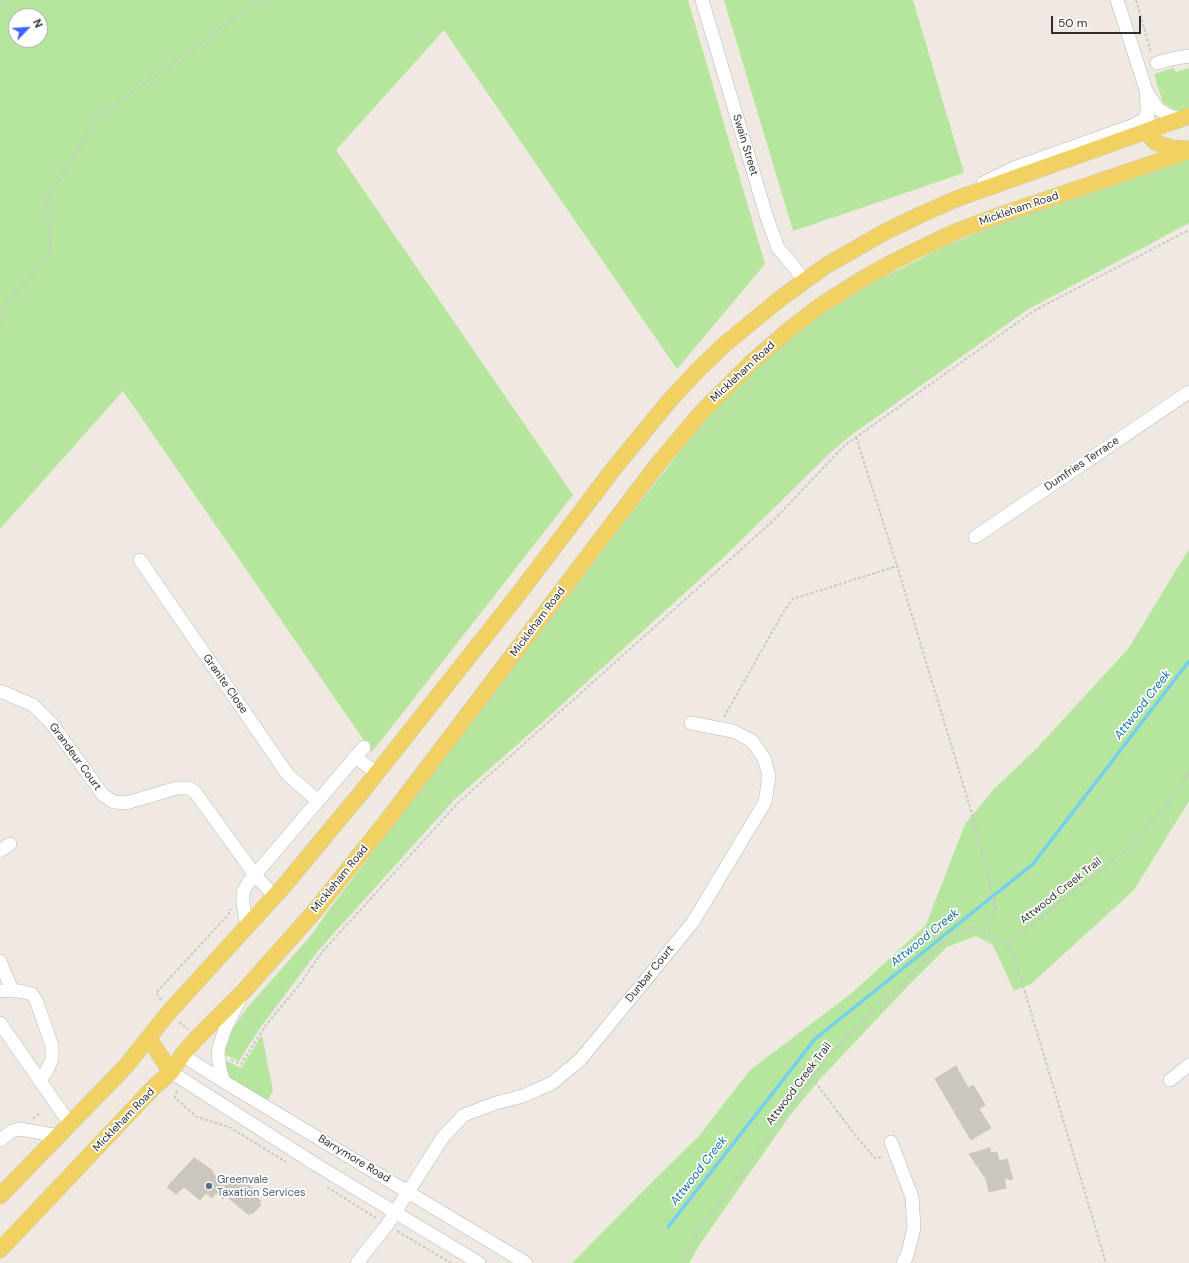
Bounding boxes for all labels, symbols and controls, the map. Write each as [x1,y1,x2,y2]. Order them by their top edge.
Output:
north arrow [8,8,48,48]
scale bar [1053,8,1143,34]
text: 50 m [1058,15,1087,31]
text: N [30,17,46,30]
street label: Swain Street [729,113,761,177]
street label: Mickleham Road [978,189,1060,229]
street label: Mickleham Road [708,339,778,405]
street label: Dumfries Terrace [1042,434,1122,494]
street label: Mickleham Road [508,585,568,659]
street label: Granite Close [200,652,250,716]
water label: Attwood Creek [1112,668,1174,742]
street label: Grandeur Court [46,721,104,793]
street label: Mickleham Road [309,843,371,915]
street label: Attwood Creek Trail [1018,855,1104,927]
water label: Attwood Creek [888,906,962,970]
street label: Dunbar Court [623,943,677,1005]
street label: Attwood Creek Trail [764,1040,834,1128]
street label: Mickleham Road [90,1086,158,1154]
street label: Barrymore Road [316,1132,392,1186]
water label: Attwood Creek [668,1134,730,1208]
place label: Greenvale Taxation Services [217,1173,306,1199]
marker: Greenvale Taxation Services [204,1181,214,1191]

